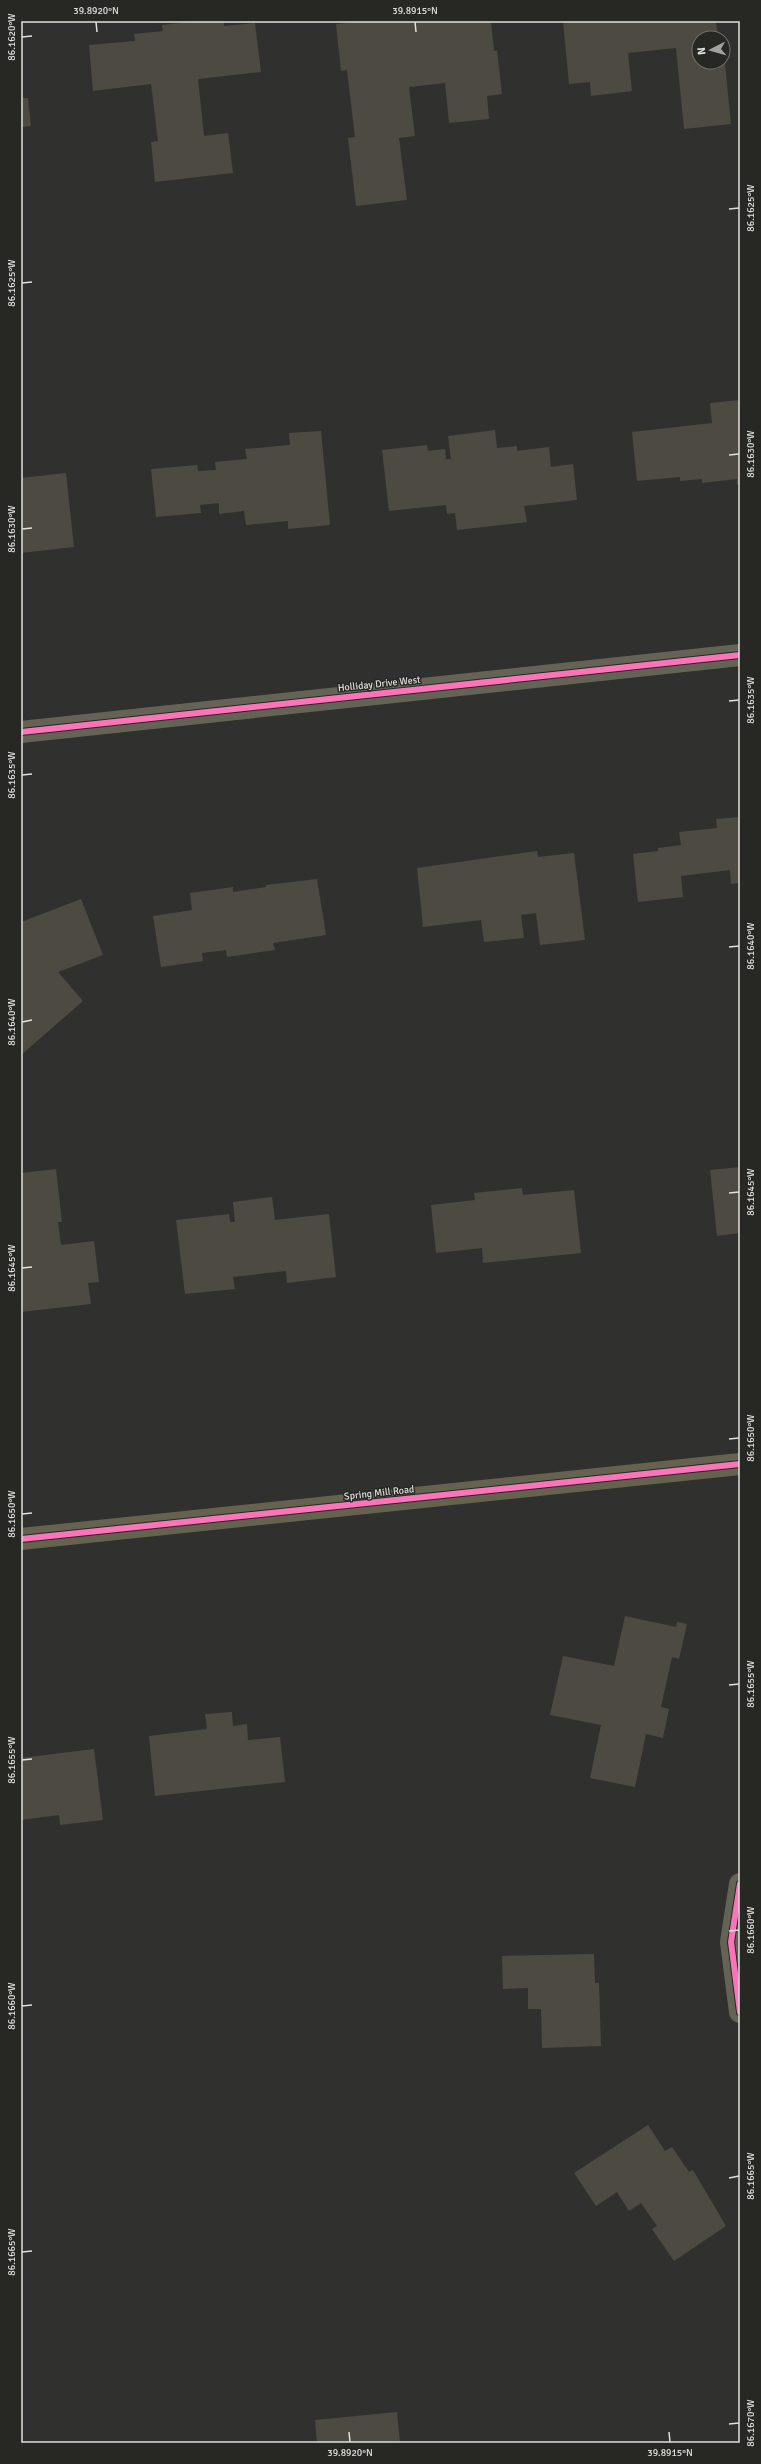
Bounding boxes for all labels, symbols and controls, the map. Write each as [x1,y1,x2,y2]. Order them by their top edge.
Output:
text: 39.8920°N [73,5,119,17]
text: 39.8915°N [392,5,438,17]
text: 86.1620°W [6,13,18,61]
north arrow [691,30,731,70]
text: N [695,47,708,55]
text: 86.1625°W [745,184,757,232]
text: 86.1625°W [6,259,18,307]
text: 86.1630°W [745,430,757,478]
text: 86.1630°W [6,505,18,553]
street label: Holliday Drive West [337,674,422,694]
text: 86.1635°W [745,676,757,724]
text: 86.1635°W [6,751,18,799]
text: 86.1640°W [745,922,757,970]
text: 86.1640°W [6,998,18,1046]
text: 86.1645°W [745,1168,757,1216]
text: 86.1645°W [6,1244,18,1292]
text: 86.1650°W [745,1414,757,1462]
street label: Spring Mill Road [343,1483,415,1503]
text: 86.1650°W [6,1490,18,1538]
text: 86.1655°W [745,1660,757,1708]
text: 86.1655°W [6,1736,18,1784]
text: 86.1660°W [745,1906,757,1954]
text: 86.1660°W [6,1982,18,2030]
text: 86.1665°W [745,2152,757,2200]
text: 86.1665°W [6,2228,18,2276]
text: 86.1670°W [745,2399,757,2447]
text: 39.8920°N [327,2447,373,2459]
text: 39.8915°N [647,2447,693,2459]

